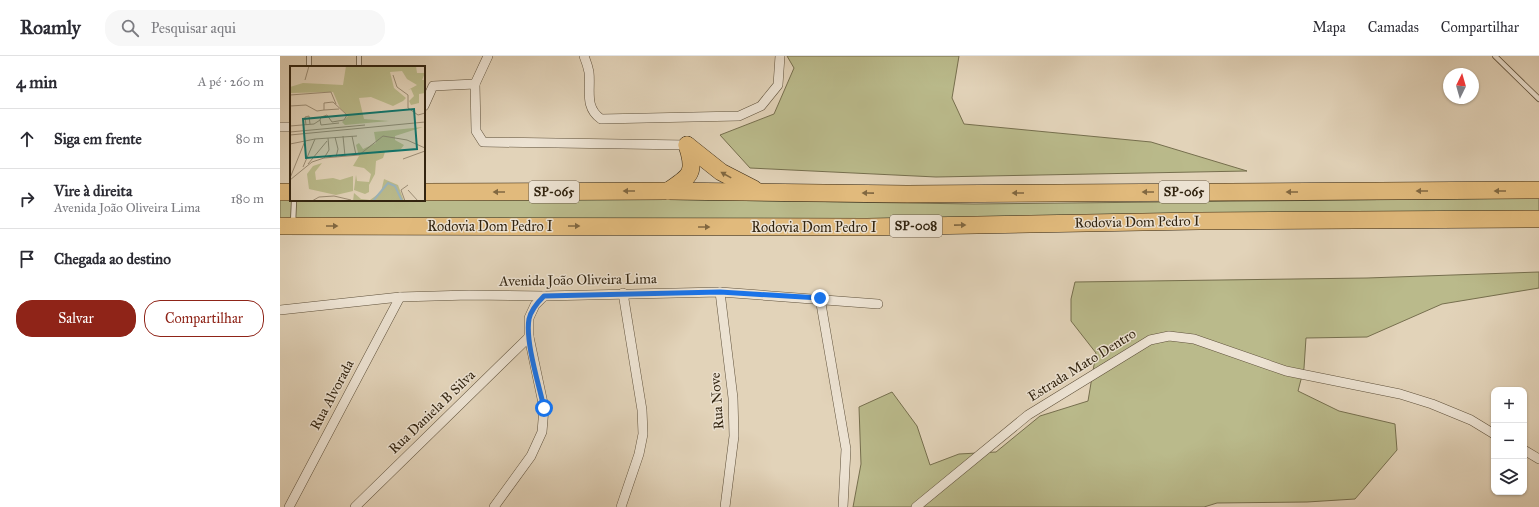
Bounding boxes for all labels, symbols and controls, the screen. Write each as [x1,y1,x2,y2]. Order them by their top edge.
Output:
search box [105,10,385,46]
text: Roamly [20,16,81,39]
icon: search [119,17,141,39]
text: Pesquisar aqui [151,19,236,37]
text: Mapa [1312,19,1346,36]
text: Camadas [1368,19,1419,36]
text: Compartilhar [1441,19,1519,36]
inset map [290,66,425,201]
north arrow [1443,68,1479,104]
text: 4 min [16,72,57,93]
text: A pé · 260 m [198,74,264,90]
icon: ahead [16,128,38,150]
text: Siga em frente [54,130,142,148]
text: 80 m [236,131,264,147]
one-way arrow [720,172,732,179]
road number: SP-065 [529,181,579,203]
road number: SP-065 [1159,181,1209,203]
text: Vire à direita [54,182,132,200]
icon: right [16,188,38,210]
one-way arrow [622,188,635,194]
one-way arrow [1415,188,1428,194]
one-way arrow [1493,188,1506,194]
one-way arrow [492,189,505,195]
one-way arrow [1141,189,1154,195]
one-way arrow [1285,189,1298,195]
one-way arrow [861,190,874,196]
one-way arrow [1011,190,1024,196]
text: 180 m [231,191,264,207]
text: Avenida João Oliveira Lima [54,200,200,216]
street label: Rodovia Dom Pedro I [1074,212,1200,232]
road number: SP-008 [890,215,942,237]
street label: Rodovia Dom Pedro I [427,218,553,235]
street label: Rodovia Dom Pedro I [751,219,877,236]
one-way arrow [326,222,338,229]
one-way arrow [954,222,967,228]
one-way arrow [568,223,581,229]
one-way arrow [698,224,711,230]
icon: arrive [16,248,38,270]
text: Chegada ao destino [54,250,171,268]
street label: Avenida João Oliveira Lima [498,270,657,291]
route end [811,289,829,307]
button: Salvar [16,300,136,337]
button: Compartilhar [144,300,264,337]
street label: Estrada Mato Dentro [1025,325,1139,405]
street label: Rua Alvorada [306,357,358,433]
street label: Rua Daniela B Silva [385,366,479,457]
street label: Rua Nove [707,372,727,430]
map controls [1491,387,1527,495]
button: + [1491,387,1527,423]
route start [535,399,553,417]
button: − [1491,423,1527,459]
button: layers [1491,459,1527,495]

